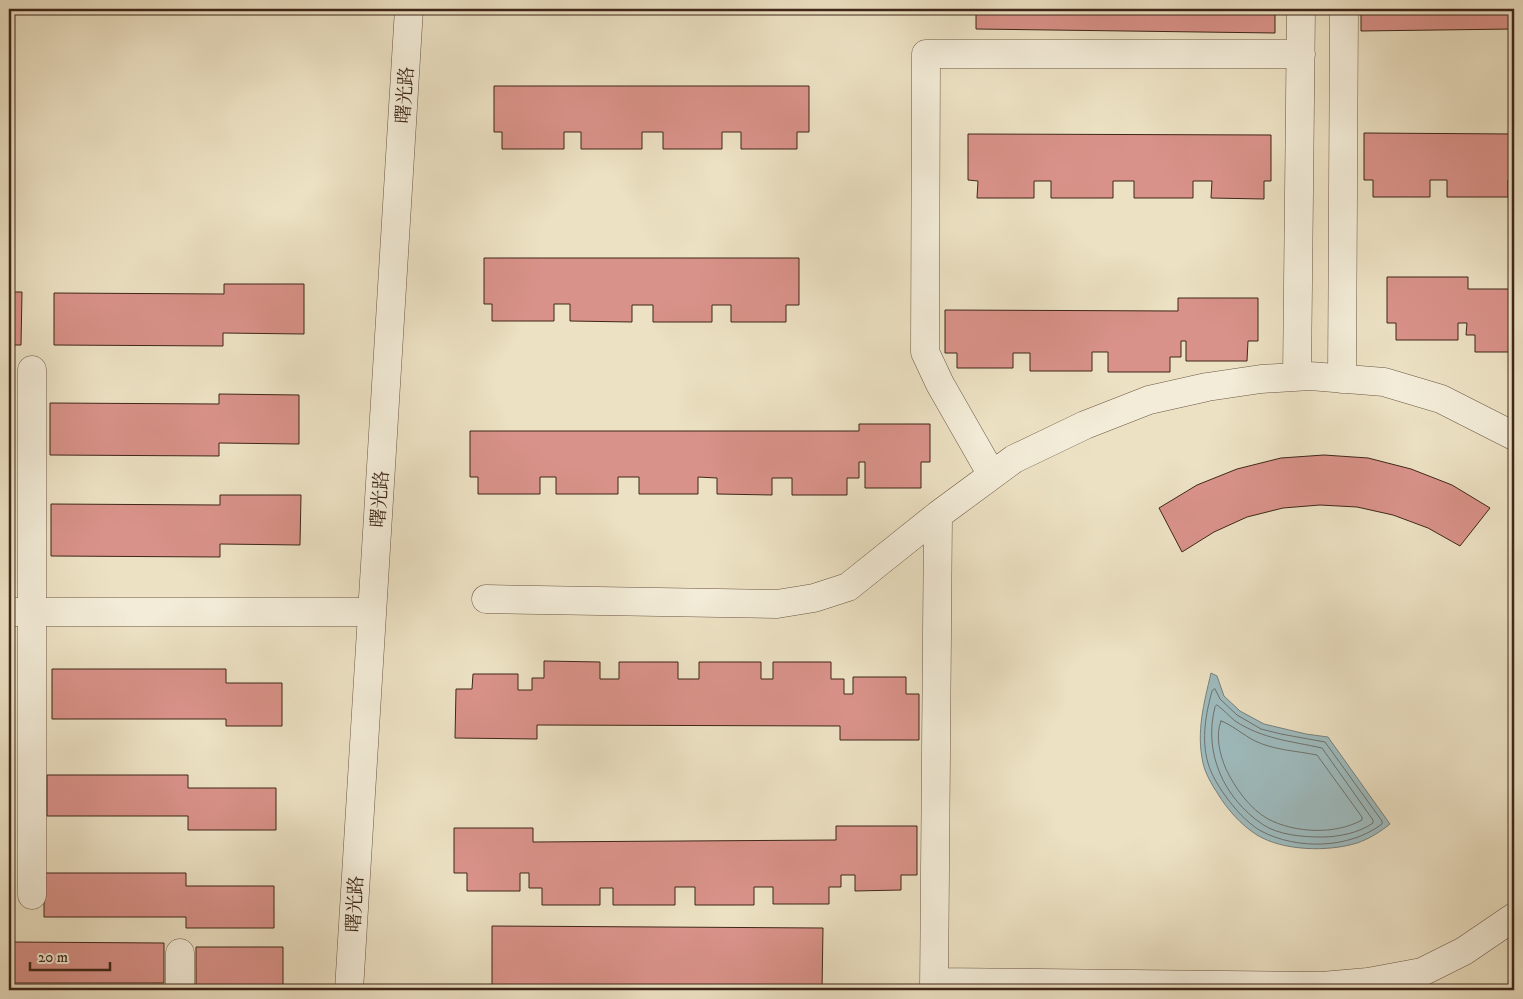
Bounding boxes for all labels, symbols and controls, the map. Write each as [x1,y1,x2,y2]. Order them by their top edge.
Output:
street label: 曙光路 [392,66,419,124]
street label: 曙光路 [367,470,394,528]
street label: 曙光路 [343,875,368,933]
scale bar [30,939,110,971]
text: 20 m [38,948,68,967]

